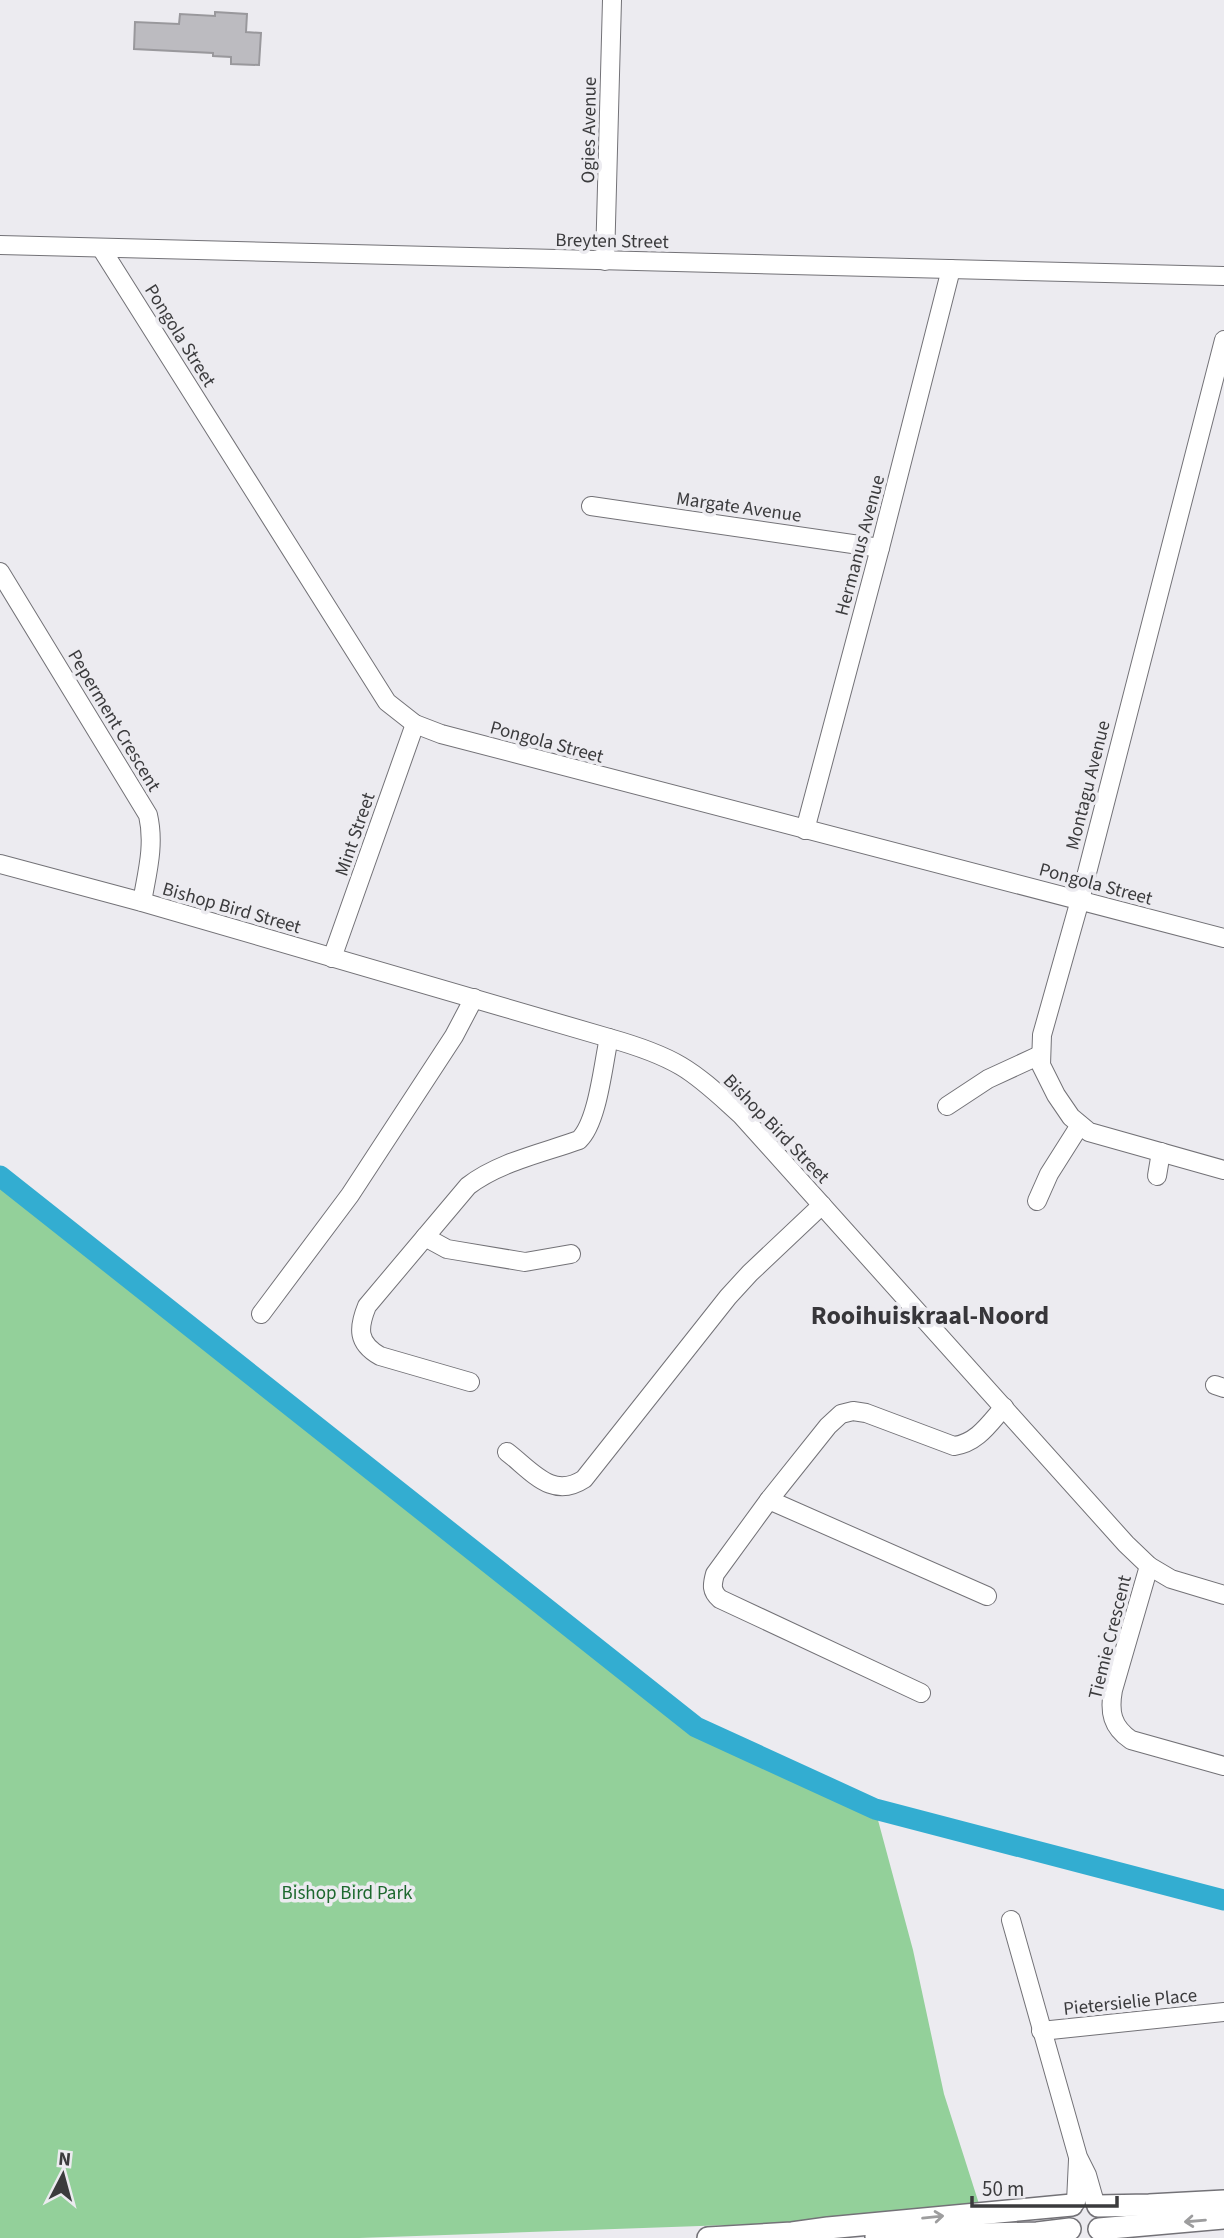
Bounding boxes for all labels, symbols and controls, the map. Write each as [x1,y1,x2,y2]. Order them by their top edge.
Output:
street label: Ogies Avenue [575,76,604,184]
street label: Breyten Street [555,227,669,256]
street label: Pongola Street [137,279,222,393]
street label: Hermanus Avenue [829,472,892,619]
street label: Margate Avenue [674,485,803,530]
street label: Peperment Crescent [61,645,167,797]
street label: Pongola Street [487,714,607,771]
street label: Montagu Avenue [1059,718,1118,853]
street label: Mint Street [329,789,382,880]
street label: Pongola Street [1036,856,1156,913]
street label: Bishop Bird Street [159,876,305,941]
street label: Bishop Bird Street [717,1068,836,1190]
district label: Rooihuiskraal-Noord [811,1297,1049,1334]
street label: Tiemie Crescent [1082,1572,1139,1702]
park label: Bishop Bird Park [282,1880,413,1907]
street label: Pietersielie Place [1062,1982,1198,2023]
north arrow [28,2140,98,2210]
text: N [57,2145,72,2174]
scale bar [972,2164,1117,2208]
text: 50 m [982,2174,1024,2204]
one-way arrow [921,2211,943,2224]
one-way arrow [1184,2215,1206,2228]

